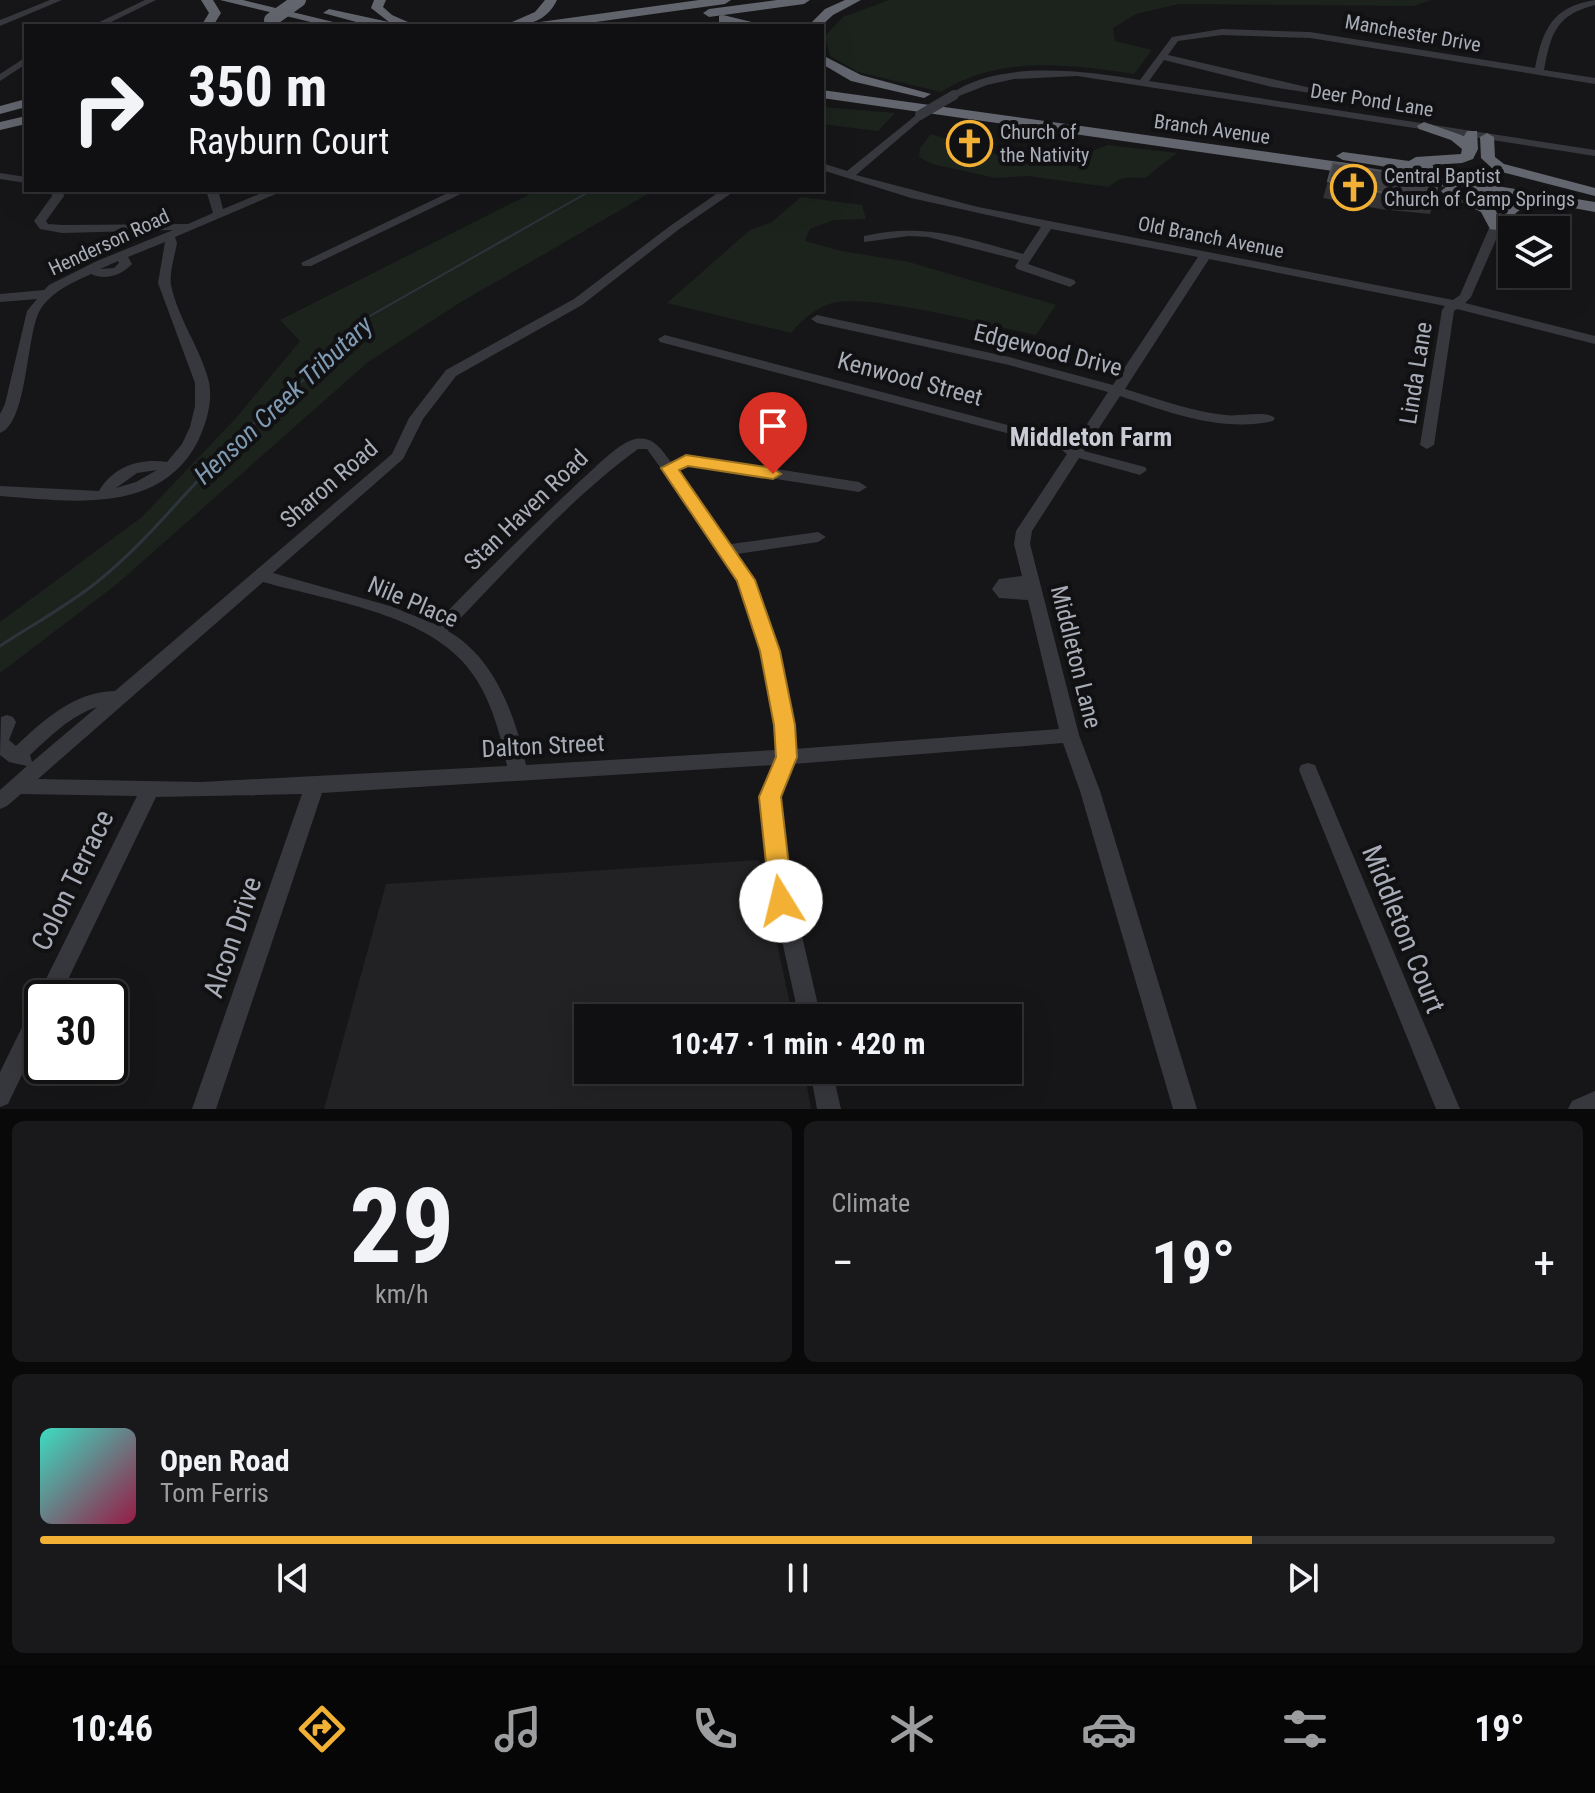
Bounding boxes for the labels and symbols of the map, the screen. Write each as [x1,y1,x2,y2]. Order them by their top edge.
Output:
street label: Manchester Drive [1343,9,1483,57]
street label: Deer Pond Lane [1309,78,1435,122]
street label: Branch Avenue [1152,109,1272,149]
church icon: Church of the Nativity [945,120,993,168]
place label: Church of the Nativity [1000,120,1089,167]
church icon: Central Baptist Church of Camp Springs [1329,164,1377,212]
place label: Central Baptist Church of Camp Springs [1384,164,1575,211]
street label: Henderson Road [45,204,173,280]
street label: Old Branch Avenue [1136,211,1286,263]
water label: Henson Creek Tributary [188,309,379,490]
street label: Edgewood Drive [971,318,1125,382]
street label: Linda Lane [1394,320,1438,426]
street label: Kenwood Street [834,346,986,412]
pin [739,392,807,474]
district label: Middleton Farm [1010,422,1172,452]
street label: Sharon Road [275,434,383,534]
street label: Stan Haven Road [458,444,594,576]
street label: Nile Place [364,570,462,634]
street label: Middleton Lane [1045,583,1107,731]
street label: Dalton Street [481,729,605,763]
street label: Colon Terrace [24,805,121,956]
street label: Middleton Court [1355,841,1452,1018]
position arrow [739,859,823,943]
street label: Alcon Drive [196,872,268,1002]
speed limit sign: 30 [24,980,128,1084]

